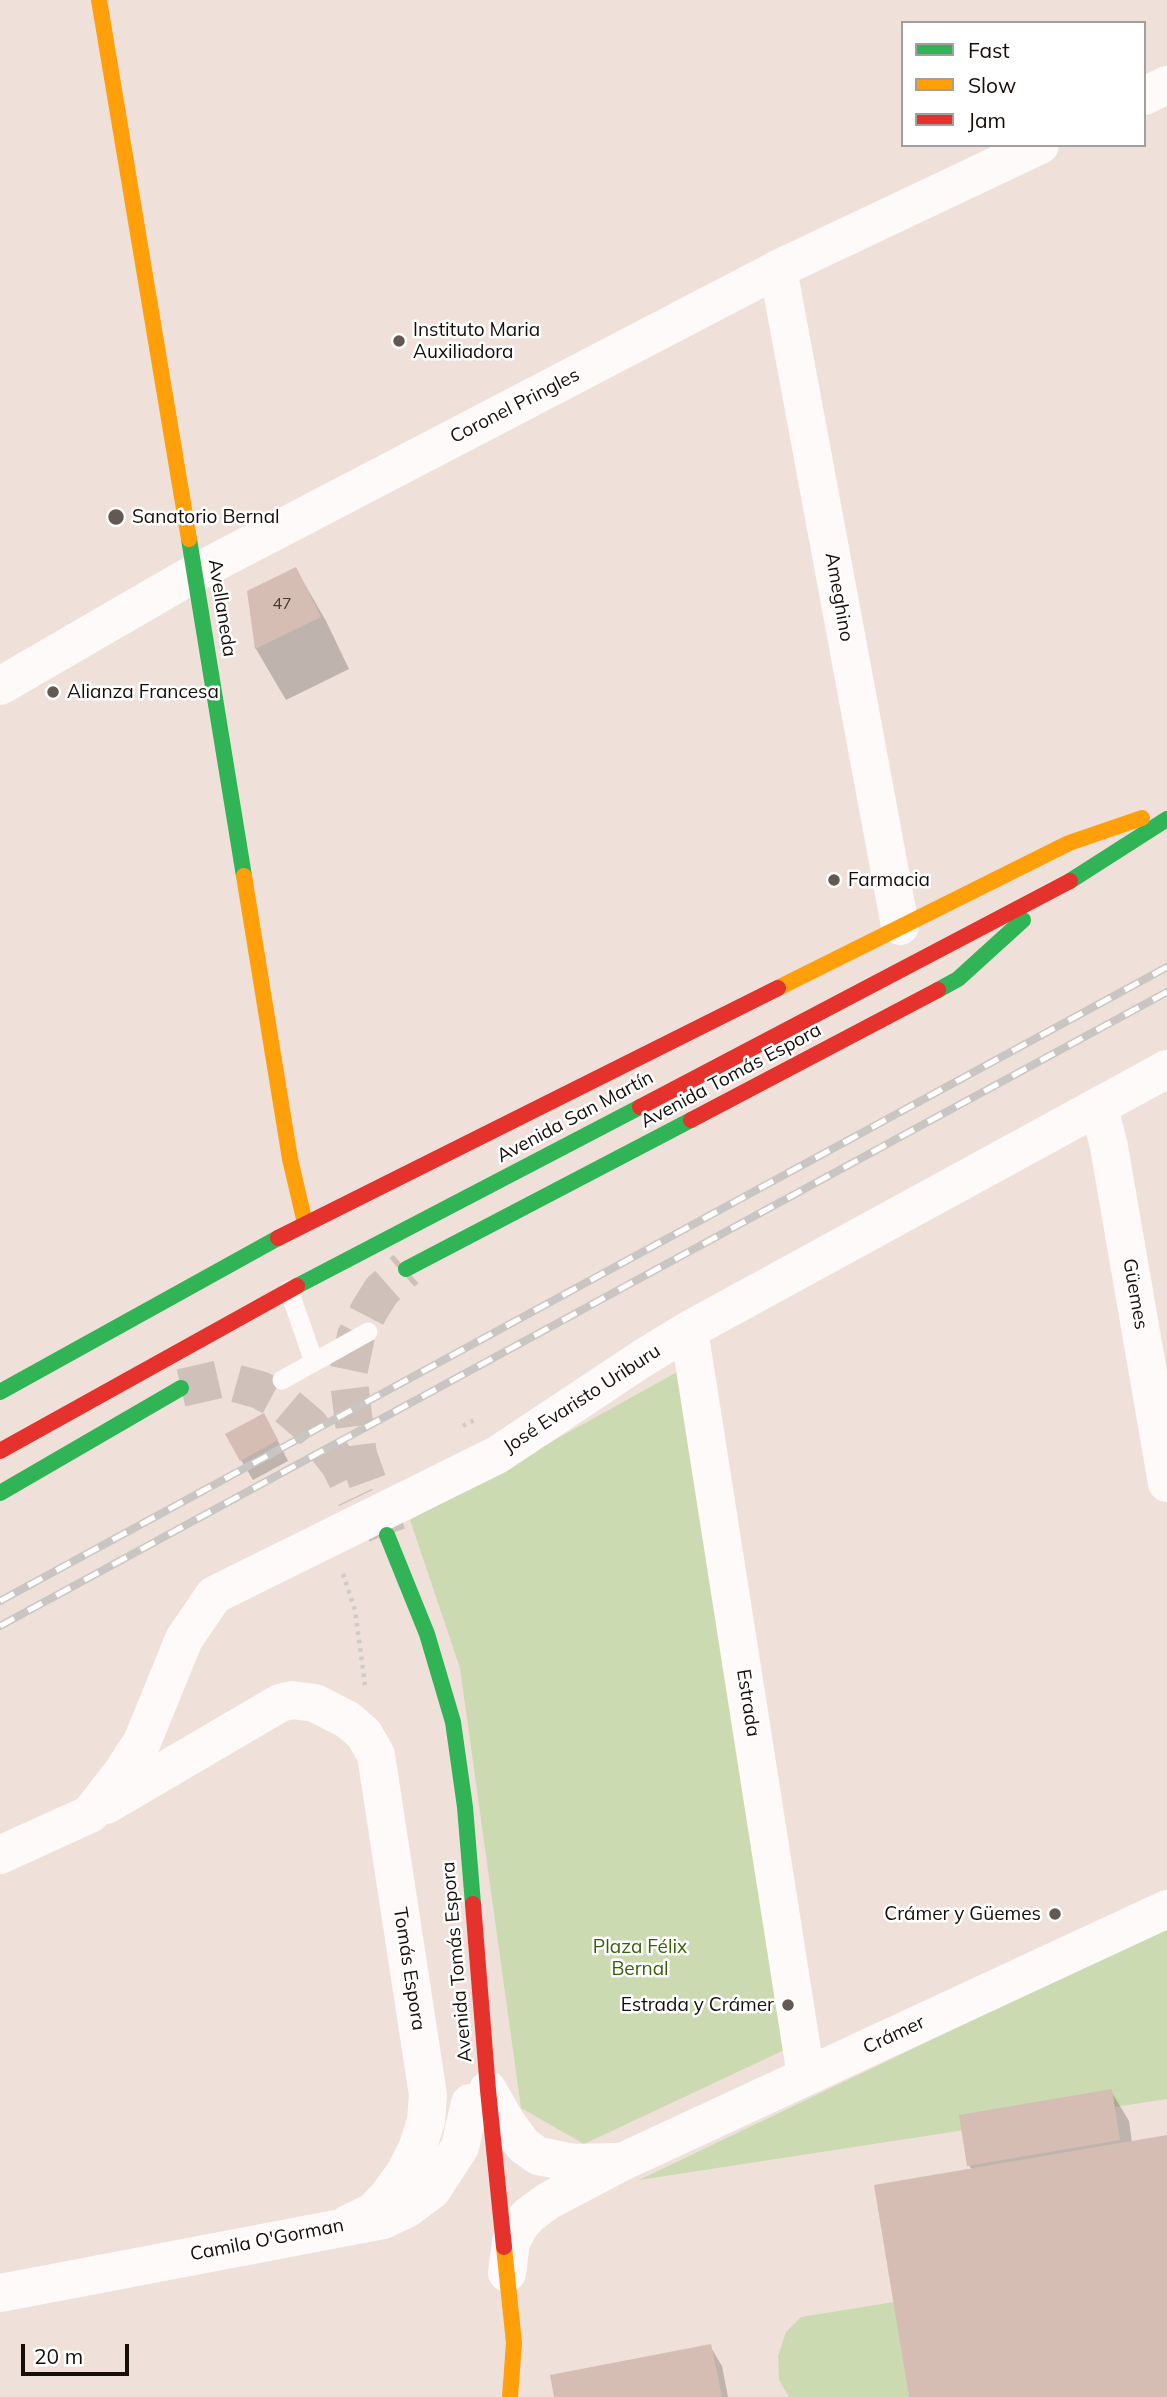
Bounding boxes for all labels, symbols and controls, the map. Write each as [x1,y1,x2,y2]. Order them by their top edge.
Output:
legend [901,21,1146,147]
text: Fast [968,37,1010,63]
text: Slow [968,72,1016,98]
text: Jam [968,107,1006,133]
place label: Instituto Maria Auxiliadora [413,319,540,363]
marker: Instituto Maria Auxiliadora [391,333,407,349]
street label: Coronel Pringles [446,364,584,448]
place label: Sanatorio Bernal [132,506,280,528]
marker: Sanatorio Bernal [106,507,126,527]
street label: Ameghino [820,551,858,643]
street label: Avellaneda [203,558,241,658]
house number: 47 [272,594,292,614]
place label: Alianza Francesa [67,681,219,703]
marker: Alianza Francesa [45,684,61,700]
place label: Farmacia [848,869,930,891]
marker: Farmacia [826,872,842,888]
street label: Avenida Tomás Espora [637,1019,825,1133]
street label: Avenida San Martín [493,1066,657,1168]
street label: Güemes [1118,1257,1152,1331]
street label: José Evaristo Uriburu [499,1340,665,1458]
street label: Estrada [731,1668,765,1738]
street label: Avenida Tomás Espora [437,1861,477,2063]
place label: Crámer y Güemes [884,1903,1041,1925]
street label: Tomás Espora [388,1906,430,2032]
marker: Crámer y Güemes [1047,1906,1063,1922]
park label: Plaza Félix Bernal [593,1936,687,1980]
place label: Estrada y Crámer [621,1994,774,2016]
marker: Estrada y Crámer [780,1997,796,2013]
street label: Crámer [860,2011,928,2059]
street label: Camila O'Gorman [188,2214,346,2266]
scale bar [24,2330,133,2374]
text: 20 m [34,2343,83,2369]

